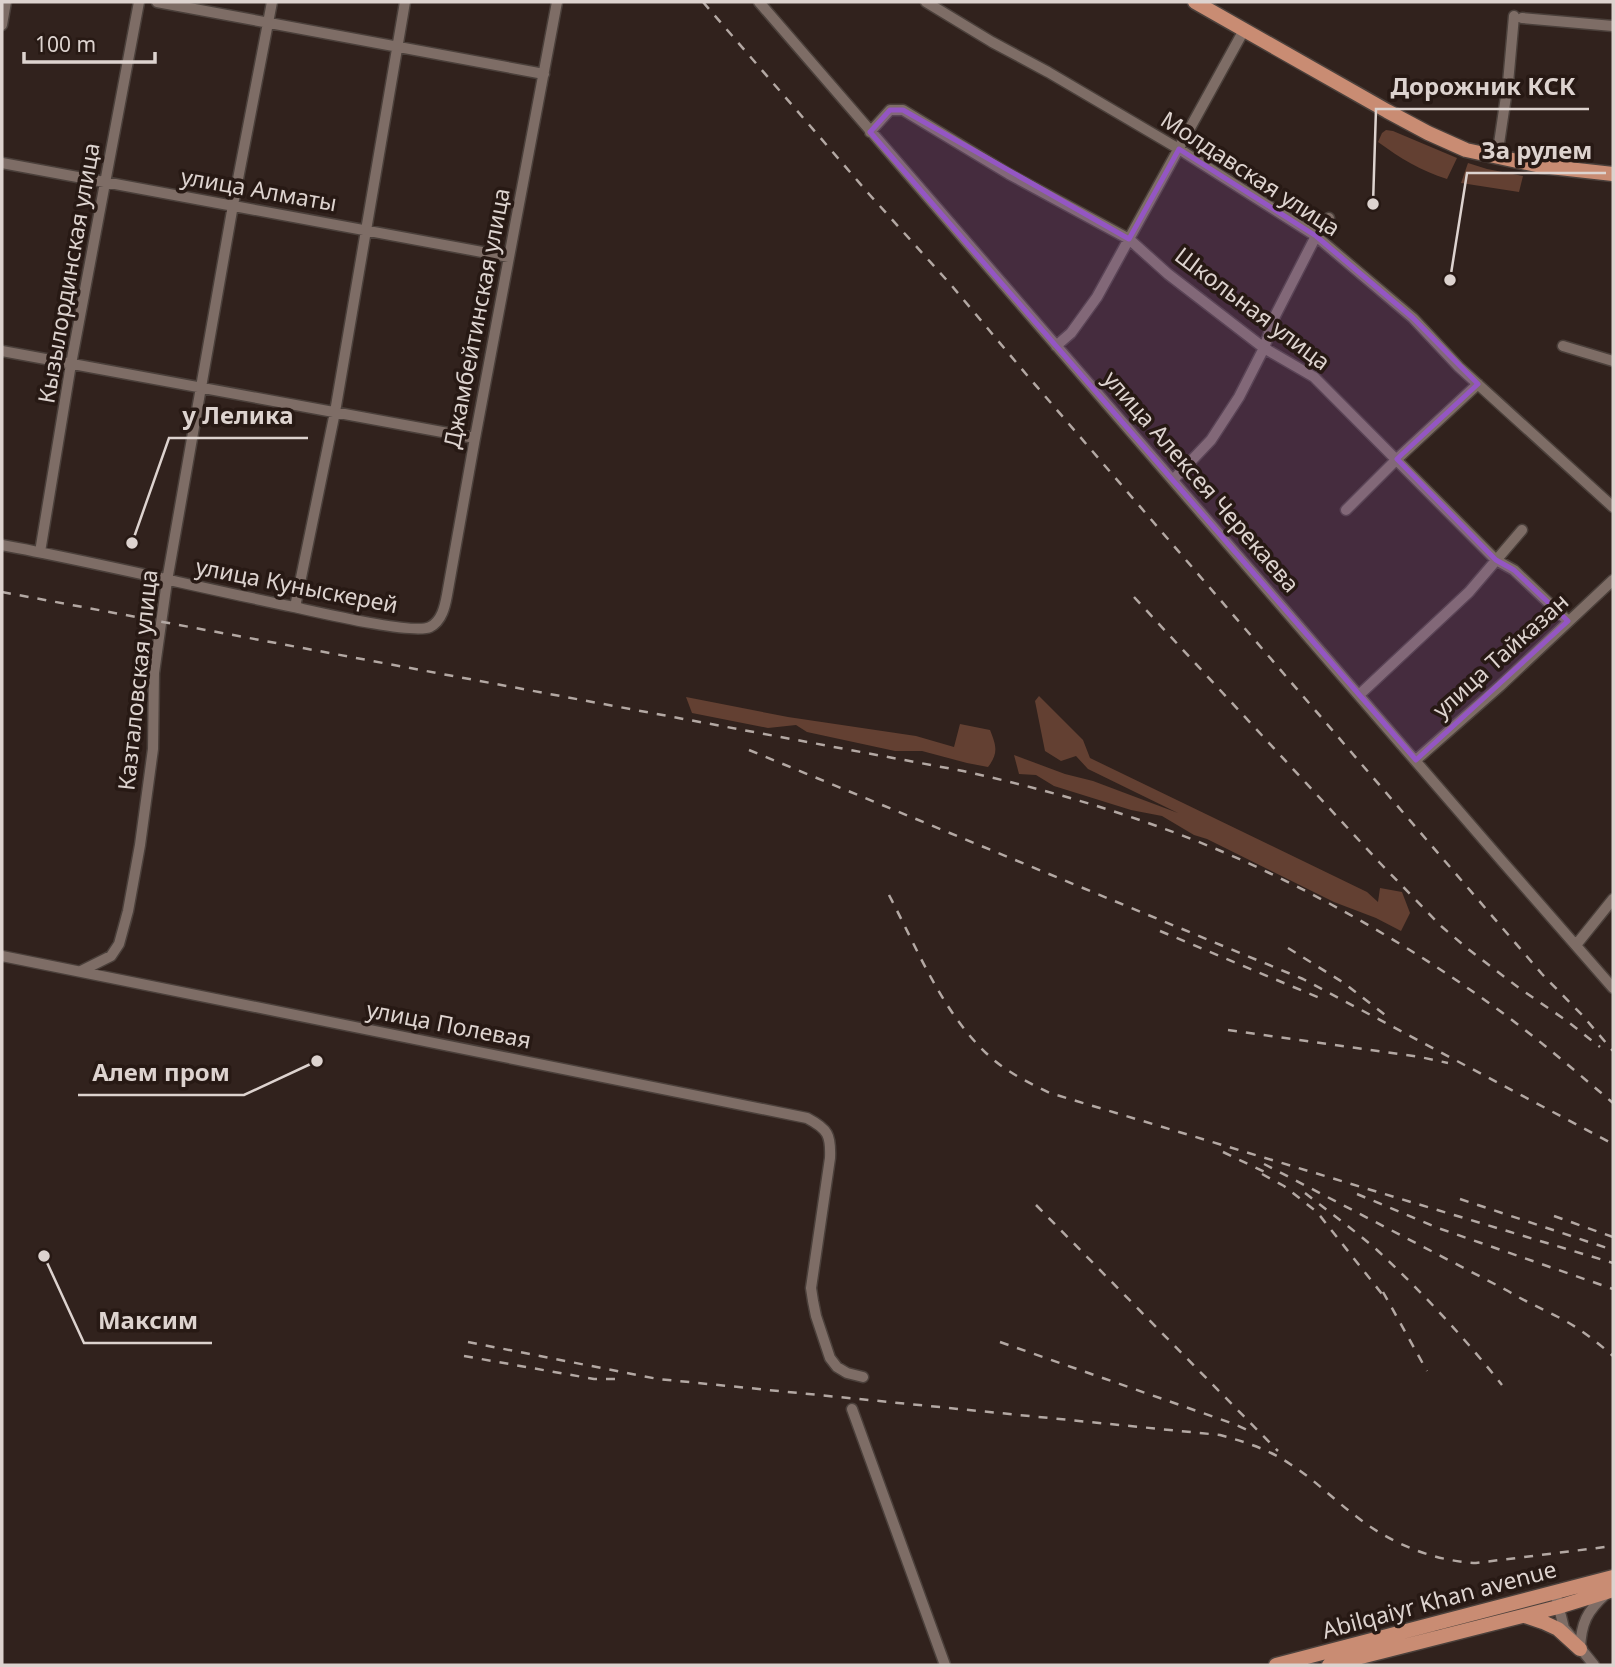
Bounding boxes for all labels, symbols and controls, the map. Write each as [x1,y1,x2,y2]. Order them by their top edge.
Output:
scale bar [24,21,156,65]
text: 100 m [35,30,96,58]
callout: Дорожник КСК [1376,64,1589,109]
text: Дорожник КСК [1390,69,1576,102]
street label: Молдавская улица [1155,103,1347,243]
callout: За рулем [1467,128,1606,173]
text: За рулем [1482,133,1592,166]
street label: Кызылординская улица [29,140,107,406]
street label: улица Алматы [179,160,339,218]
street label: Джамбейтинская улица [435,185,517,451]
street label: Школьная улица [1169,239,1337,377]
street label: улица Алексея Черекаева [1097,363,1307,599]
callout: у Лелика [169,393,308,438]
text: у Лелика [181,398,294,431]
street label: улица Куныскерей [193,550,401,620]
street label: Казталовская улица [109,568,165,792]
street label: улица Тайказан [1425,585,1575,725]
street label: улица Полевая [364,992,534,1056]
callout: Алем пром [78,1050,244,1095]
text: Алем пром [92,1055,230,1088]
callout: Максим [84,1298,212,1343]
text: Максим [98,1303,198,1336]
street label: Abilqaiyr Khan avenue [1318,1552,1560,1646]

